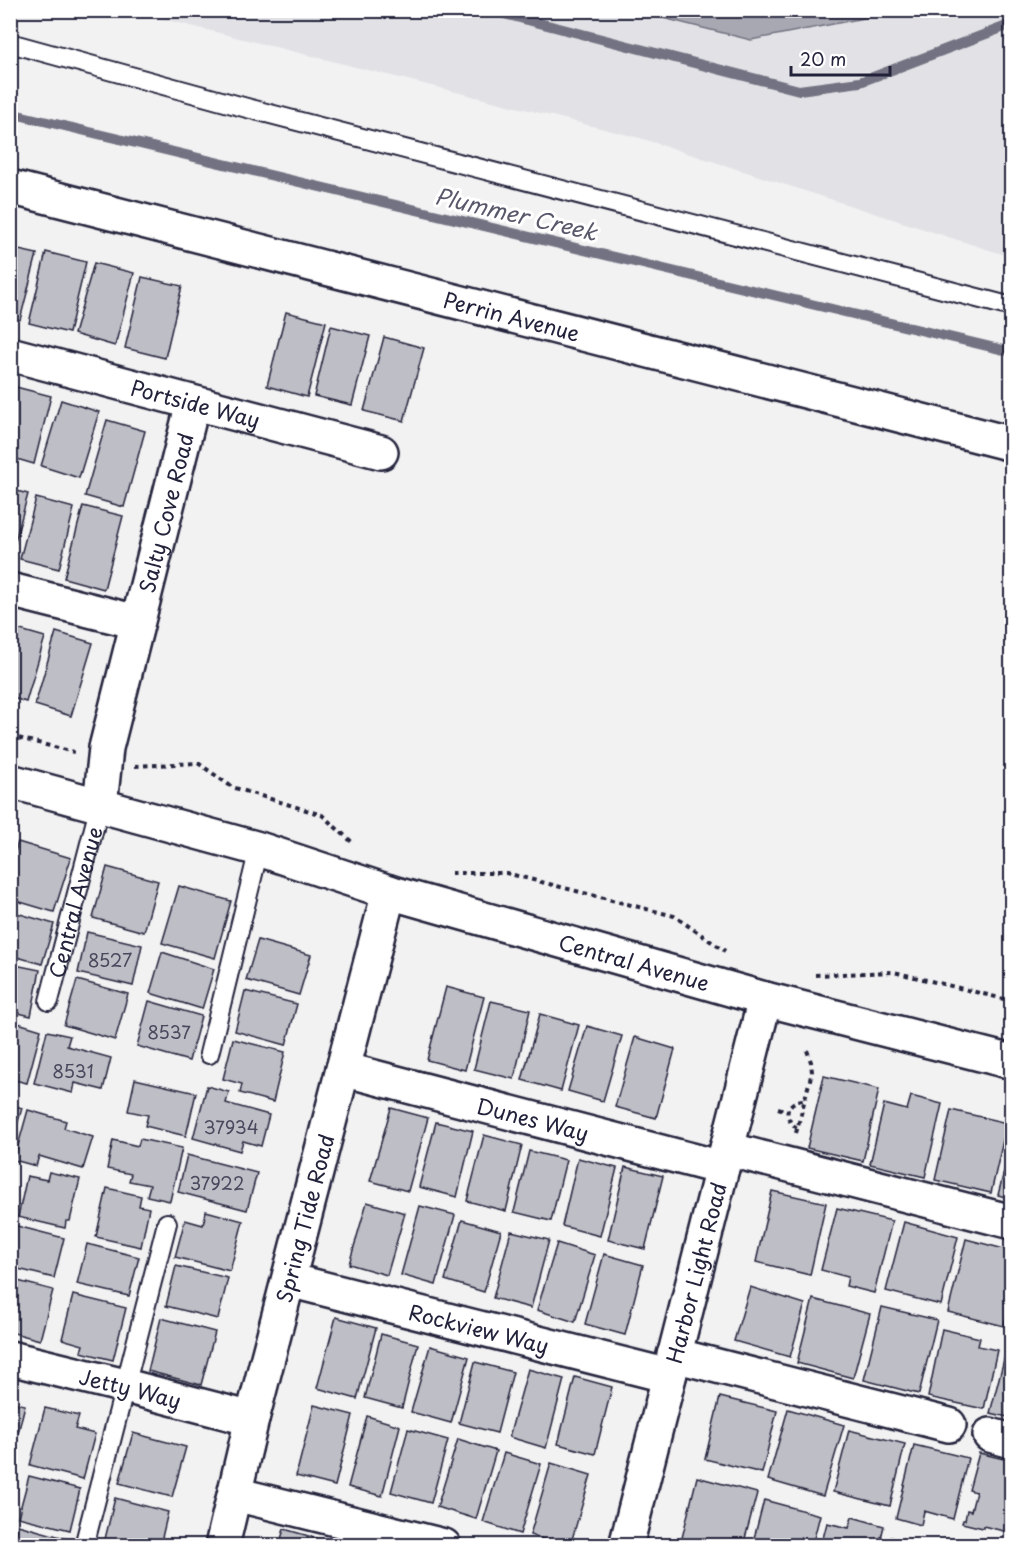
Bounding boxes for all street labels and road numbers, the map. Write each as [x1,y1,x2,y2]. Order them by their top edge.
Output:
street label: Perrin Avenue [440,283,583,349]
street label: Portside Way [127,371,264,435]
street label: Salty Cove Road [130,429,201,596]
street label: Central Avenue [40,823,110,982]
street label: Central Avenue [555,925,713,998]
street label: Dunes Way [473,1089,592,1149]
street label: Spring Tide Road [267,1130,341,1306]
street label: Harbor Light Road [657,1179,734,1367]
street label: Rockview Way [406,1295,552,1361]
street label: Jetty Way [76,1359,185,1416]

